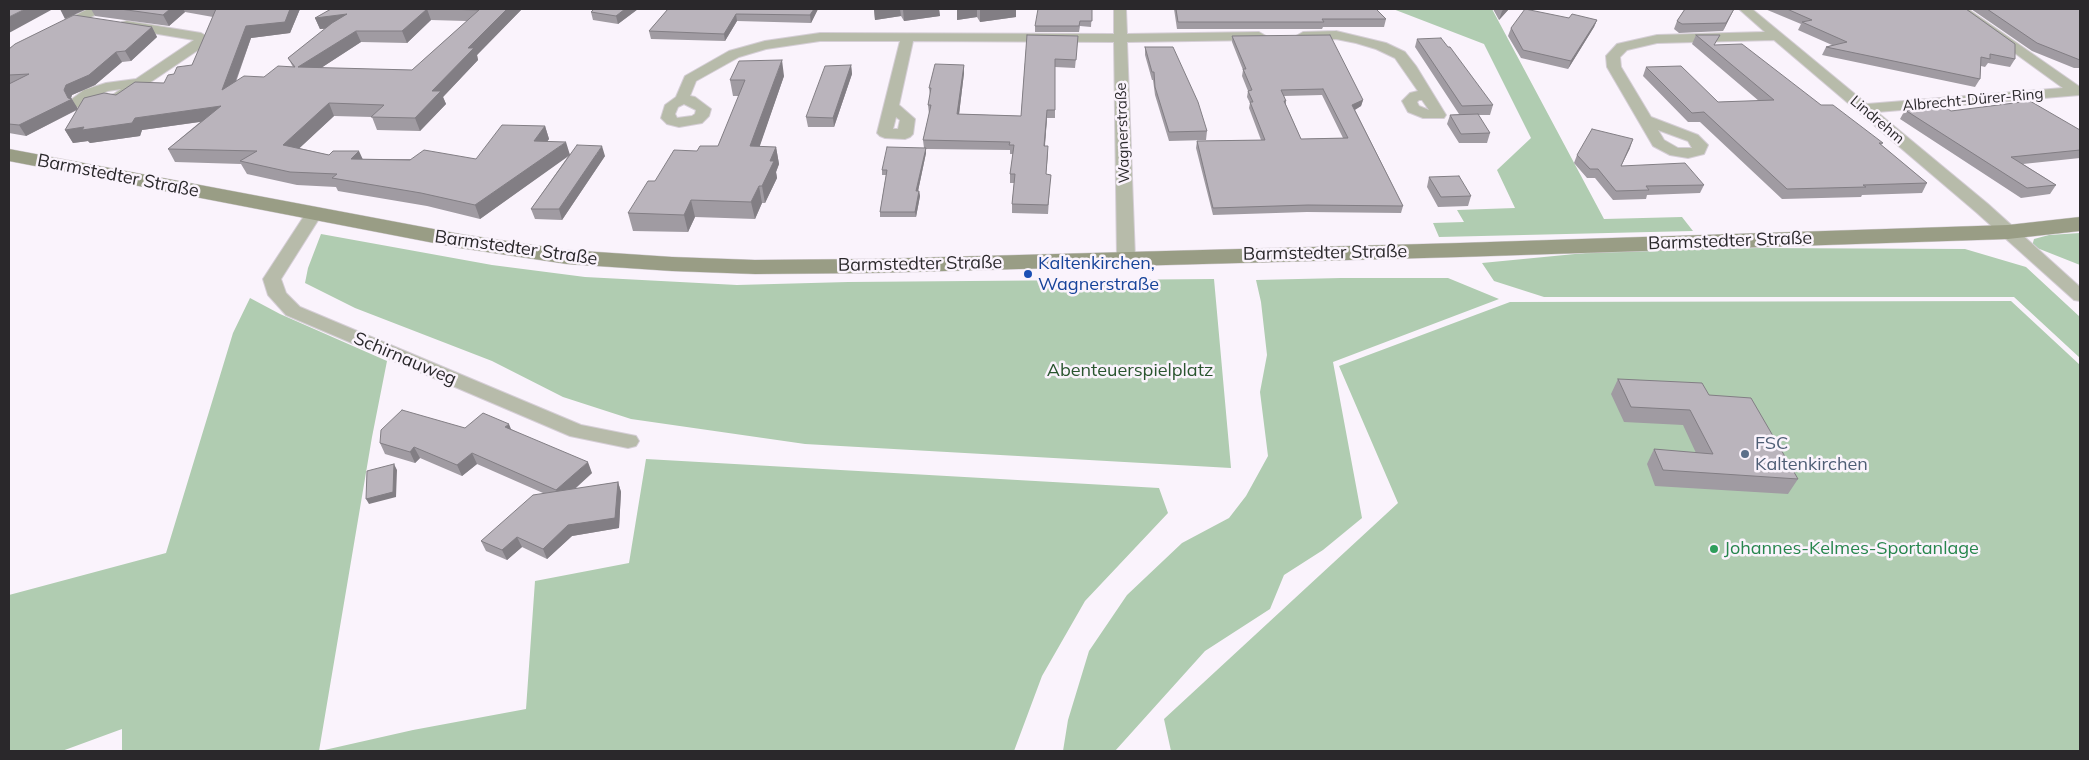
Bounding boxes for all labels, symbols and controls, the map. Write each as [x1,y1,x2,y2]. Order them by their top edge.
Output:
street label: Wagnerstraße [1112,82,1134,184]
street label: Albrecht-Dürer-Ring [1902,85,2044,115]
street label: Lindrehm [1846,92,1908,148]
street label: Barmstedter Straße [35,150,201,202]
street label: Barmstedter Straße [433,226,599,270]
street label: Barmstedter Straße [1648,227,1812,255]
street label: Barmstedter Straße [1243,241,1407,265]
street label: Barmstedter Straße [838,252,1002,276]
place label: Kaltenkirchen, Wagnerstraße [1038,253,1159,296]
marker: Kaltenkirchen, Wagnerstraße [1022,268,1034,280]
street label: Schirnauweg [350,328,460,390]
park label: Abenteuerspielplatz [1047,360,1213,382]
place label: FSC Kaltenkirchen [1755,433,1868,476]
marker: FSC Kaltenkirchen [1739,448,1751,460]
place label: Johannes-Kelmes-Sportanlage [1724,538,1979,560]
marker: Johannes-Kelmes-Sportanlage [1708,543,1720,555]

